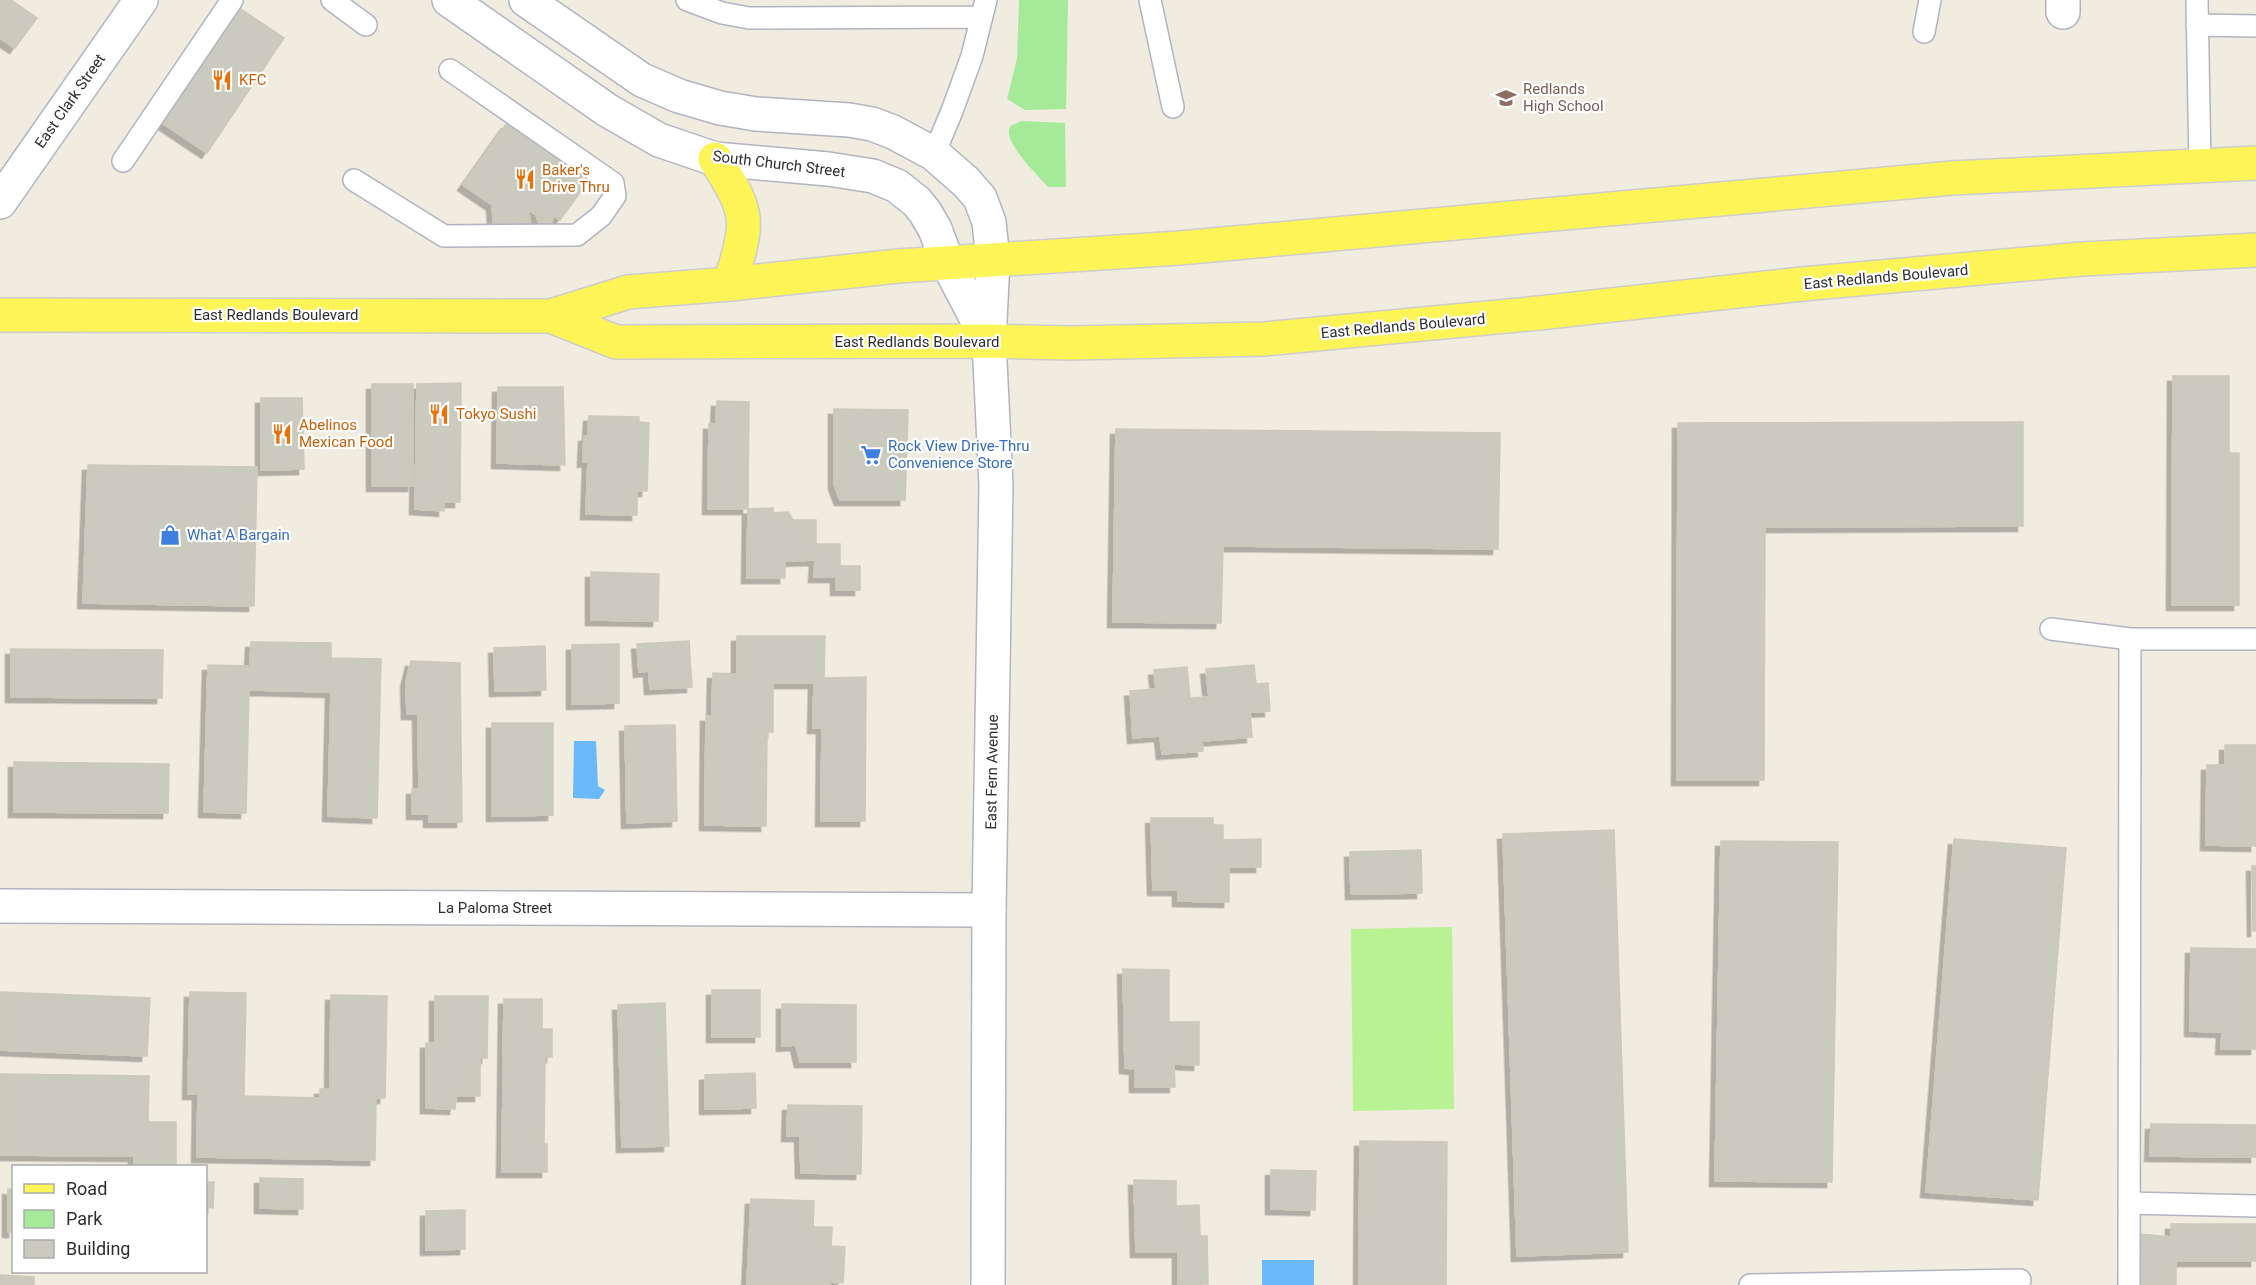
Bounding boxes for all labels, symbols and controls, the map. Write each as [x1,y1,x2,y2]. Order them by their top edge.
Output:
street label: East Clark Street [31,50,109,151]
restaurant icon: KFC [210,68,234,92]
place label: KFC [239,71,267,89]
place label: Redlands High School [1523,80,1604,115]
school or university icon: Redlands High School [1494,86,1518,110]
street label: South Church Street [712,147,846,181]
place label: Baker's Drive Thru [542,161,610,196]
restaurant icon: Baker's Drive Thru [513,167,537,191]
street label: East Redlands Boulevard [1803,261,1969,293]
street label: East Redlands Boulevard [193,306,359,324]
street label: East Redlands Boulevard [1320,310,1486,342]
street label: East Redlands Boulevard [834,333,1000,351]
restaurant icon: Tokyo Sushi [427,402,451,426]
place label: Tokyo Sushi [456,405,536,423]
place label: Abelinos Mexican Food [299,416,393,451]
restaurant icon: Abelinos Mexican Food [270,422,294,446]
place label: Rock View Drive-Thru Convenience Store [888,437,1030,472]
supermarket icon: Rock View Drive-Thru Convenience Store [859,443,883,467]
shop icon: What A Bargain [158,523,182,547]
place label: What A Bargain [187,526,290,544]
street label: East Fern Avenue [982,714,1002,830]
street label: La Paloma Street [438,899,552,917]
legend [12,1165,207,1273]
text: Road [66,1178,107,1199]
text: Park [66,1208,103,1229]
text: Building [66,1238,130,1259]

